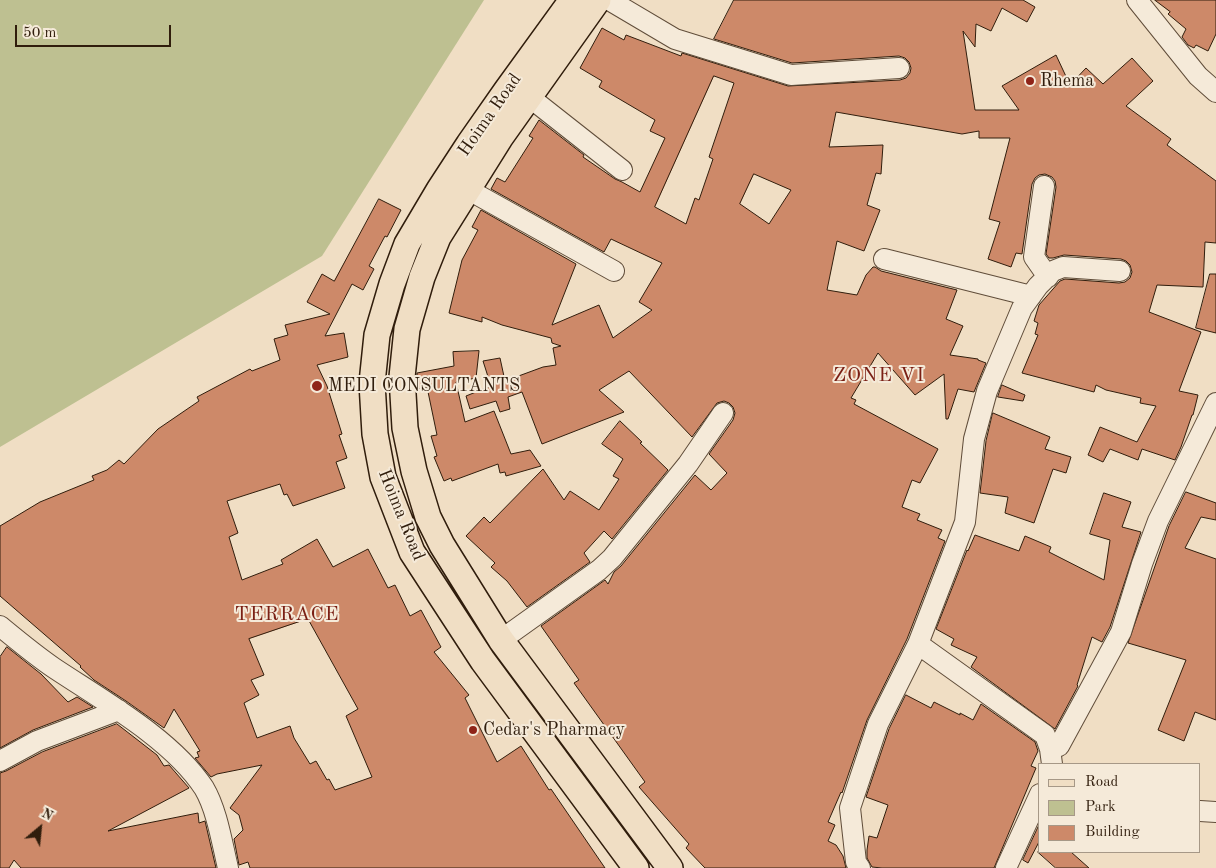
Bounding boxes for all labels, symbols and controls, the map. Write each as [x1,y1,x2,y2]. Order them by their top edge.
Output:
scale bar [18,15,174,47]
text: 50 m [23,26,57,41]
street label: Hoima Road [454,69,526,161]
place label: Rhema [1040,70,1094,92]
marker: Rhema [1024,75,1036,87]
district label: ZONE VI [832,364,926,388]
place label: MEDI CONSULTANTS [328,375,520,397]
marker: MEDI CONSULTANTS [310,379,324,393]
street label: Hoima Road [373,466,429,564]
district label: TERRACE [234,603,340,627]
place label: Cedar's Pharmacy [483,719,625,741]
marker: Cedar's Pharmacy [467,724,479,736]
legend [1038,763,1201,853]
text: Road [1085,775,1118,790]
text: Park [1085,800,1116,815]
north arrow [15,803,65,853]
text: N [39,806,55,823]
text: Building [1085,825,1140,840]

